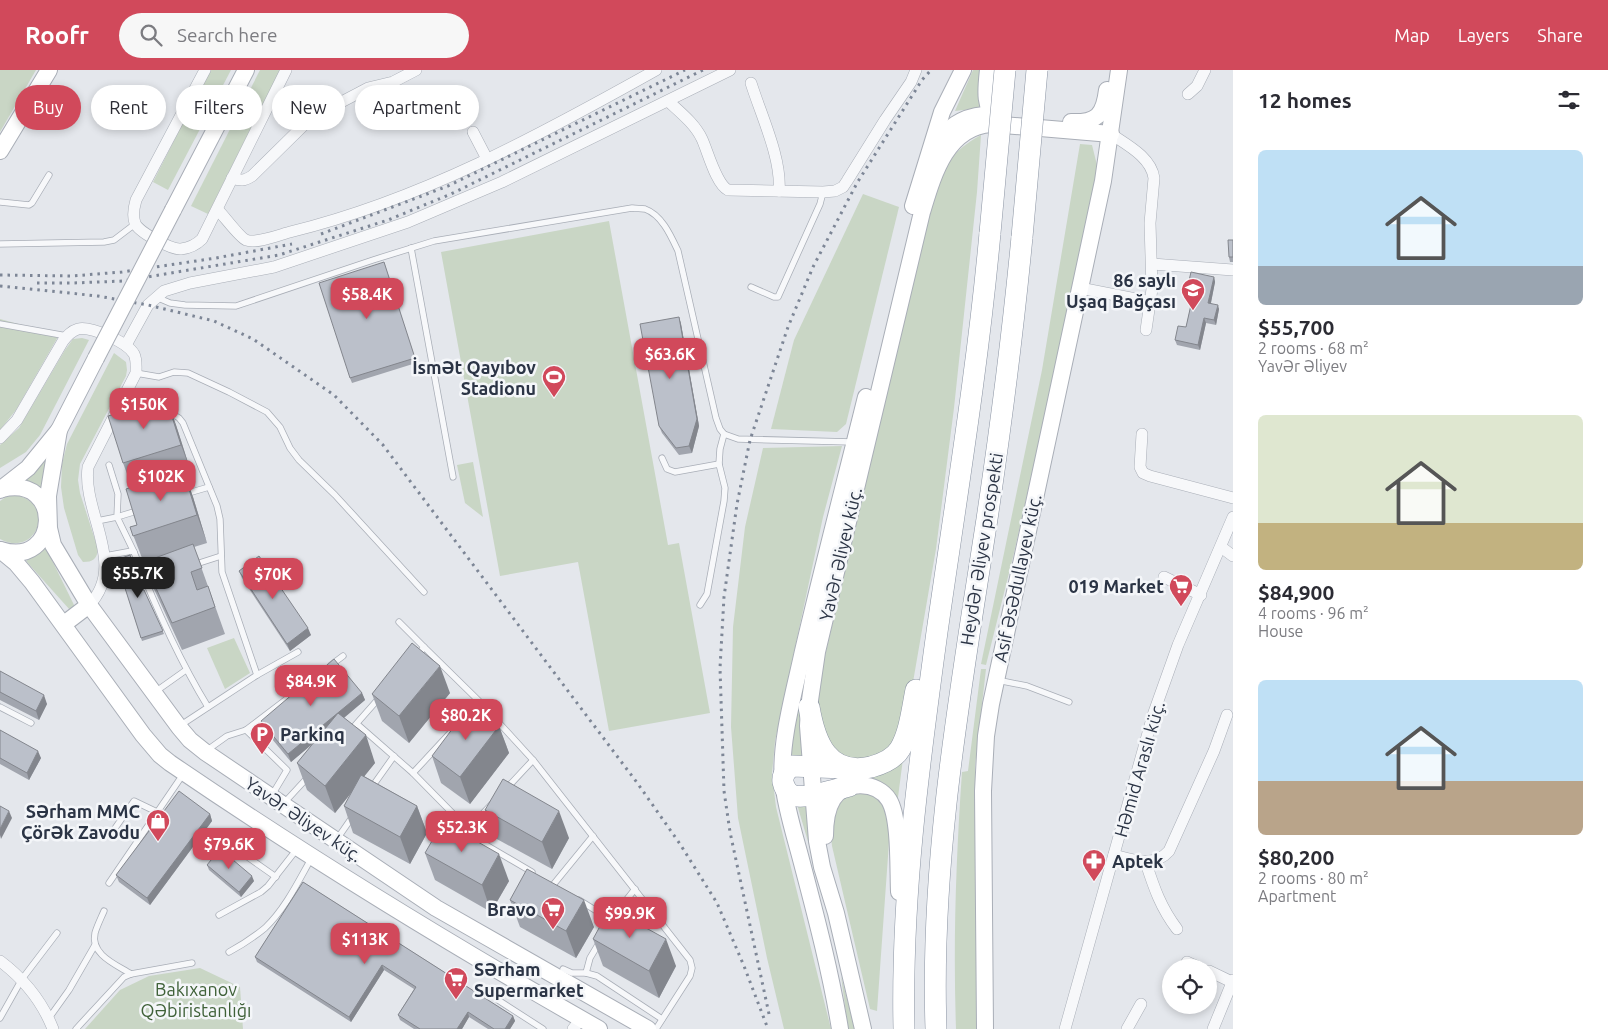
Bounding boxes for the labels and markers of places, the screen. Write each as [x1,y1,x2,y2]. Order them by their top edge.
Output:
place label: 86 saylı Uşaq Bağçası [1066,270,1176,312]
school or university icon: 86 saylı Uşaq Bağçası [1180,277,1206,311]
pin: $58.4K [326,278,408,320]
pin: $63.6K [629,338,711,380]
place label: İsmət Qayıbov Stadionu [412,357,536,398]
sports icon: İsmət Qayıbov Stadionu [541,364,567,398]
pin: $150K [109,388,179,430]
pin: $102K [126,460,196,502]
pin: $55.7K [97,556,179,599]
pin: $70K [243,558,303,600]
supermarket icon: 019 Market [1168,573,1194,607]
place label: 019 Market [1068,576,1164,596]
pin: $84.9K [270,664,352,707]
pin: $80.2K [425,698,507,741]
parking icon: Parkinq [249,721,275,755]
place label: Parkinq [280,724,345,744]
place label: Sərham MMC Çörək Zavodu [21,801,140,843]
shop icon: Sərham MMC Çörək Zavodu [145,808,171,842]
pin: $52.3K [421,810,503,853]
pin: $79.6K [188,828,270,870]
pharmacy icon: Aptek [1081,848,1107,882]
place label: Aptek [1112,851,1163,871]
supermarket icon: Bravo [540,896,566,930]
pin: $99.9K [589,896,671,939]
place label: Bravo [487,899,536,919]
pin: $113K [330,922,400,965]
place label: Sərham Supermarket [474,959,584,1000]
supermarket icon: Sərham Supermarket [443,966,469,1000]

